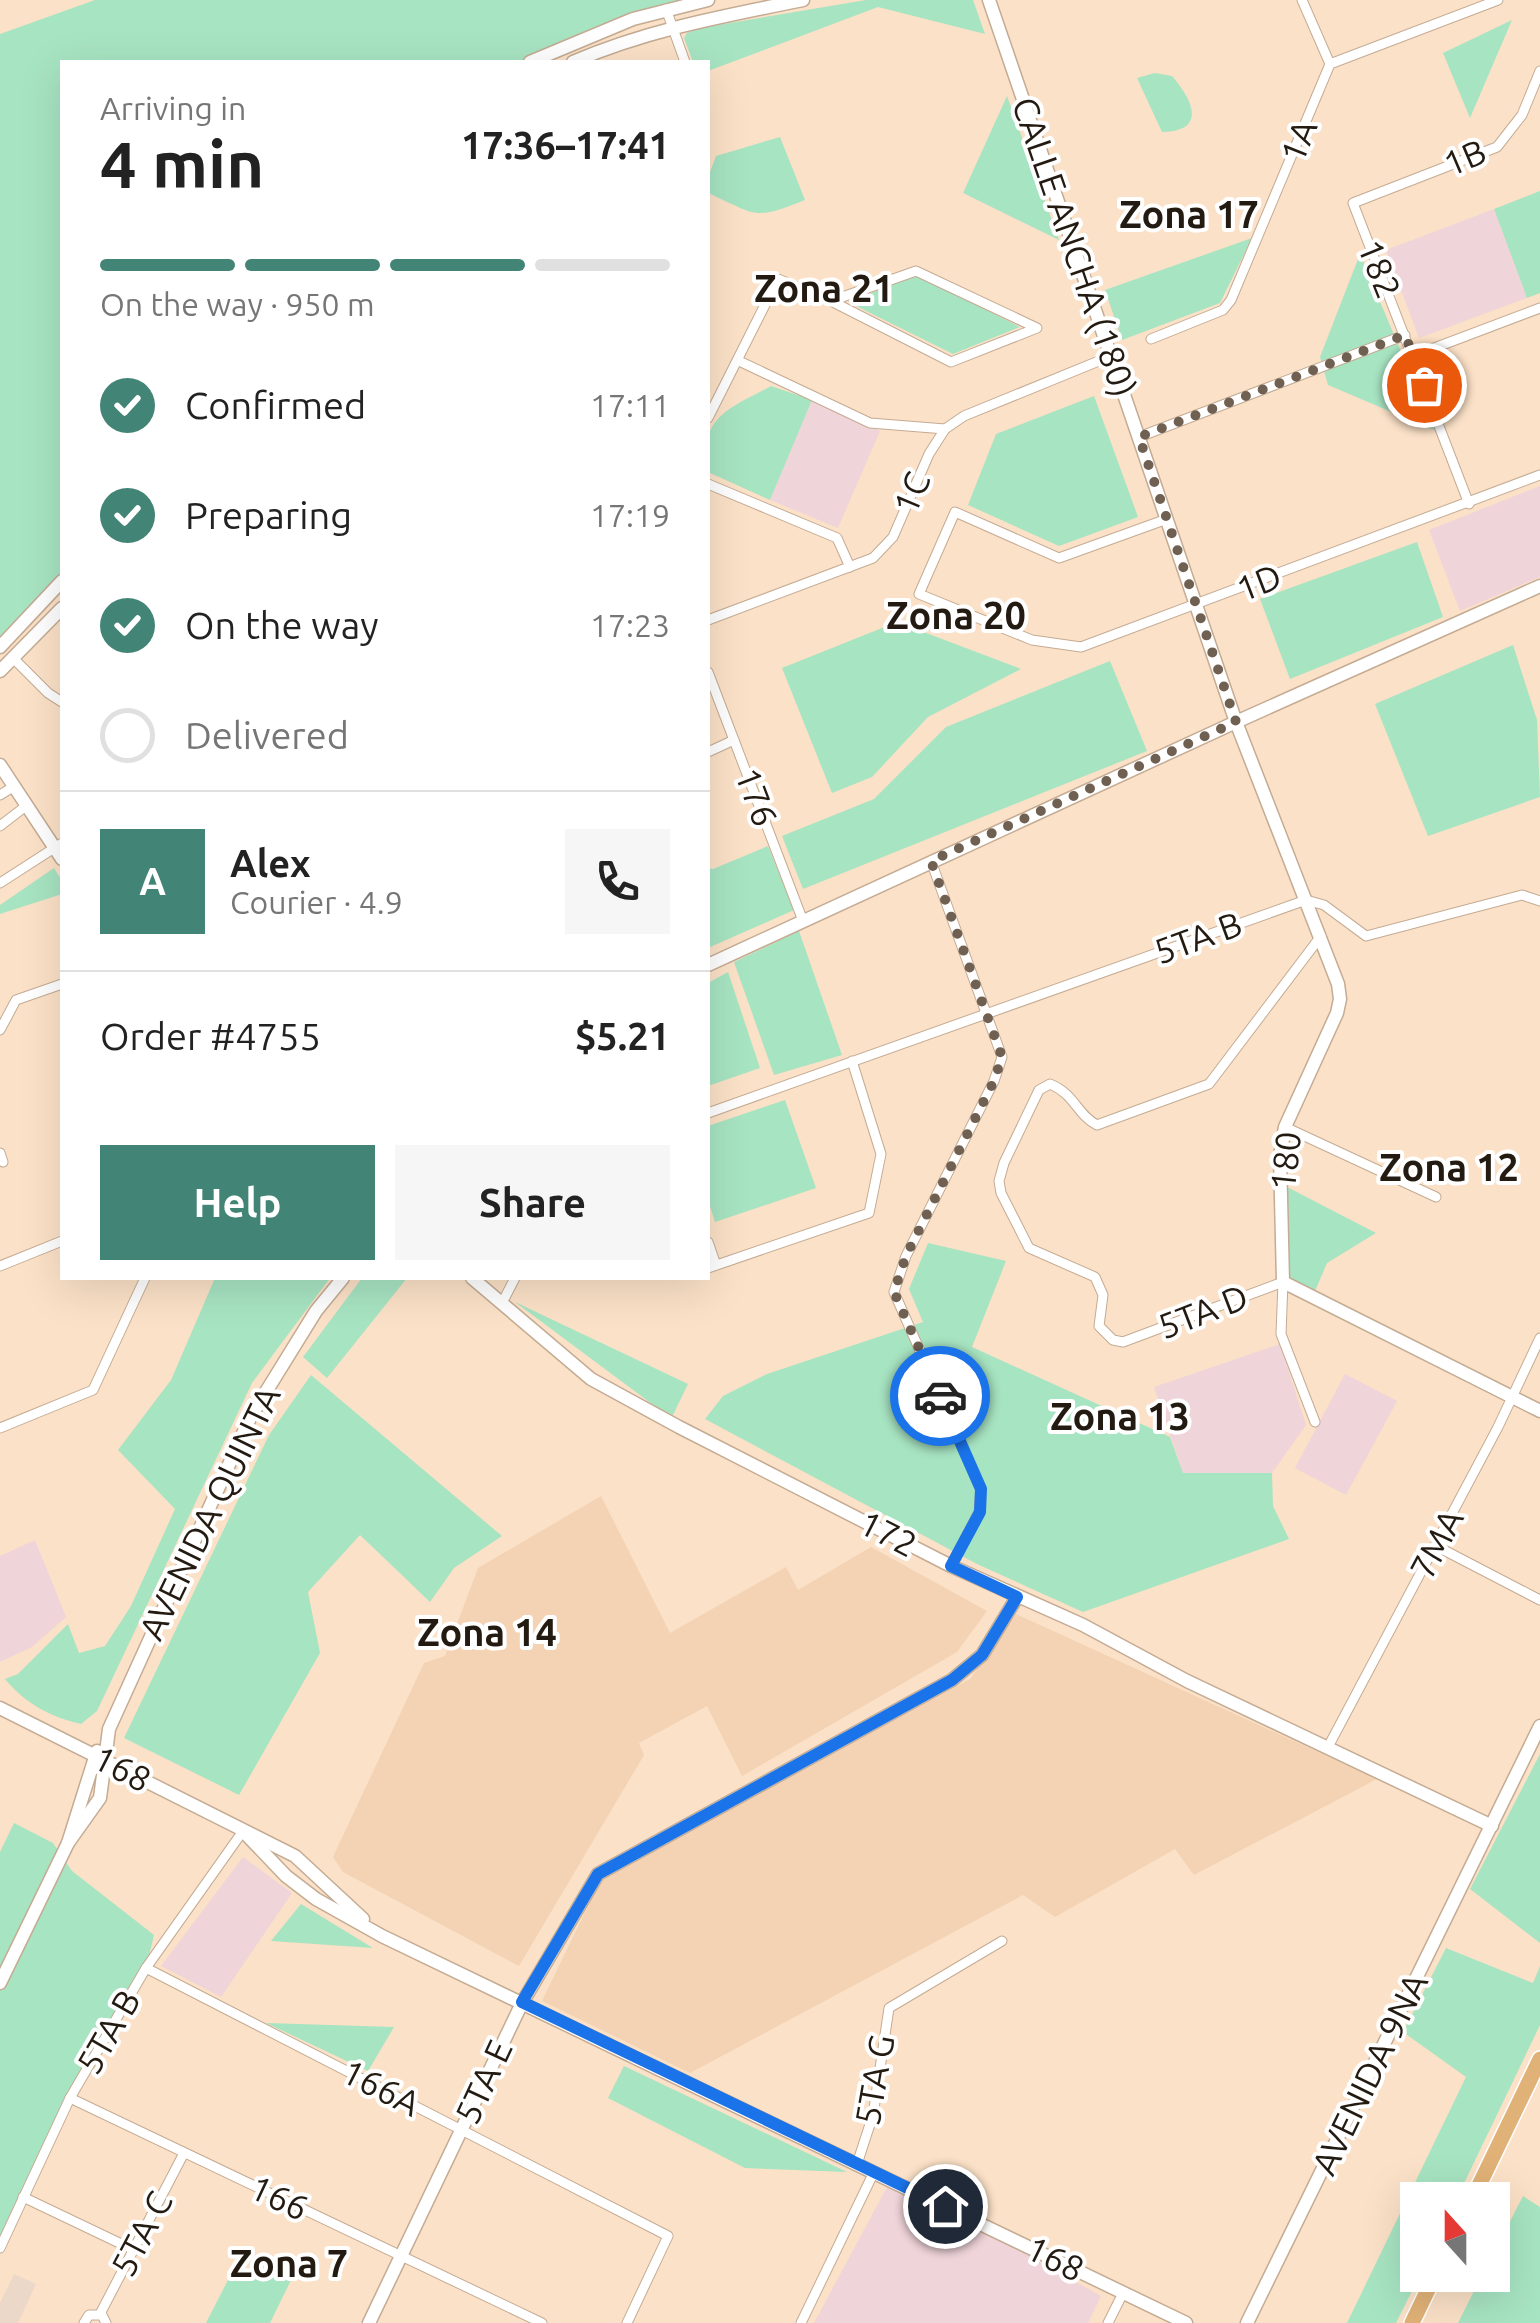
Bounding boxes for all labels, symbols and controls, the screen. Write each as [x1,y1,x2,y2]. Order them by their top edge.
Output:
text: Arriving in [100,90,246,126]
street label: CALLE ANCHA (180) [1005,92,1145,402]
street label: 1A [1272,113,1325,168]
text: 17:36–17:41 [461,124,670,166]
text: 4 min [100,127,264,200]
street label: 1B [1437,130,1492,184]
district label: Zona 17 [1119,193,1259,235]
street label: 182 [1350,234,1410,304]
district label: Zona 21 [754,267,894,309]
text: On the way · 950 m [100,286,375,322]
pin [1382,343,1467,428]
icon: bag [1397,358,1452,413]
icon: check [100,378,155,433]
text: Confirmed [185,384,366,426]
text: 17:11 [590,387,670,423]
street label: 1C [885,466,938,519]
icon: check [100,488,155,543]
text: Preparing [185,494,352,536]
text: 17:19 [590,497,670,533]
street label: 1D [1231,555,1287,609]
district label: Zona 20 [886,594,1026,636]
icon: check [100,598,155,653]
text: On the way [185,604,378,646]
text: 17:23 [590,607,670,643]
text: Delivered [185,714,349,756]
street label: 176 [728,762,786,831]
button: phone [565,829,670,934]
text: Alex [230,842,311,884]
text: A [139,860,166,902]
text: Courier · 4.9 [230,884,403,920]
street label: 5TA B [1148,903,1247,971]
text: Order #4755 [100,1015,321,1057]
text: $5.21 [575,1015,670,1057]
street label: 180 [1262,1129,1308,1192]
button: Help [100,1145,375,1260]
button: Share [395,1145,670,1260]
district label: Zona 12 [1379,1146,1519,1188]
street label: 5TA D [1152,1276,1253,1346]
courier [890,1346,990,1446]
icon: car [913,1369,968,1424]
street label: AVENIDA QUINTA [130,1379,288,1646]
district label: Zona 13 [1050,1395,1190,1437]
street label: 172 [853,1502,924,1564]
street label: 7MA [1401,1502,1471,1585]
district label: Zona 14 [417,1611,557,1653]
street label: 168 [87,1737,158,1799]
street label: AVENIDA 9NA [1303,1966,1435,2181]
street label: 5TA B [68,1982,148,2081]
street label: 5TA G [846,2031,902,2128]
street label: 5TA E [446,2033,520,2130]
street label: 166A [336,2051,427,2124]
pin [903,2164,988,2249]
street label: 166 [244,2166,315,2228]
icon: home [918,2179,973,2234]
north arrow [1400,2182,1510,2292]
map controls [1400,2182,1510,2292]
street label: 5TA C [102,2185,180,2282]
street label: 168 [1020,2227,1091,2289]
district label: Zona 7 [230,2242,348,2284]

